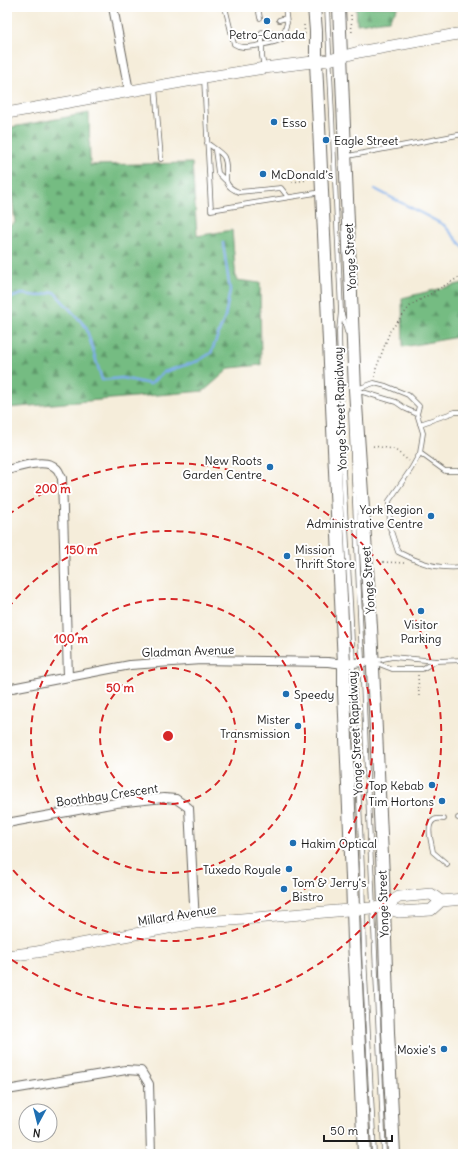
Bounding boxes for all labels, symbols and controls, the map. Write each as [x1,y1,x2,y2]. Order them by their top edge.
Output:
marker: Petro-Canada [262,16,272,26]
place label: Petro-Canada [229,27,305,42]
place label: Esso [282,115,307,130]
marker: Esso [269,117,279,127]
place label: Eagle Street [334,133,398,148]
marker: Eagle Street [321,135,331,145]
place label: McDonald's [271,167,333,182]
marker: McDonald's [258,169,268,179]
street label: Yonge Street [341,223,359,291]
street label: Yonge Street Rapidway [330,347,350,471]
place label: New Roots Garden Centre [183,453,262,482]
marker: New Roots Garden Centre [265,462,275,472]
text: 200 m [35,481,71,496]
place label: York Region Administrative Centre [306,502,423,531]
marker: York Region Administrative Centre [426,511,436,521]
text: 150 m [65,542,98,557]
place label: Mission Thrift Store [295,542,355,571]
street label: Yonge Street [358,546,378,614]
marker: Mission Thrift Store [282,551,292,561]
marker: Visitor Parking [416,606,426,616]
place label: Visitor Parking [400,617,442,646]
text: 100 m [54,631,88,646]
street label: Gladman Avenue [141,642,235,660]
street label: Yonge Street Rapidway [344,670,366,796]
text: 50 m [106,680,135,695]
place label: Speedy [294,687,334,702]
marker: Speedy [281,689,291,699]
place label: Mister Transmission [220,712,290,741]
marker: Mister Transmission [293,721,303,731]
centre of rings [161,729,175,743]
place label: Top Kebab [368,778,424,793]
street label: Boothbay Crescent [55,780,159,810]
marker: Top Kebab [427,780,437,790]
place label: Tim Hortons [368,794,434,809]
marker: Tim Hortons [437,796,447,806]
place label: Hakim Optical [301,836,377,851]
marker: Hakim Optical [288,838,298,848]
place label: Tuxedo Royale [203,862,281,877]
marker: Tuxedo Royale [284,864,294,874]
street label: Yonge Street [374,870,392,938]
place label: Tom & Jerry's Bistro [292,875,367,904]
marker: Tom & Jerry's Bistro [279,884,289,894]
street label: Millard Avenue [137,901,217,929]
place label: Moxie's [397,1042,436,1057]
marker: Moxie's [439,1044,449,1054]
north arrow [18,1103,58,1143]
scale bar [324,1117,392,1143]
text: 50 m [330,1123,359,1138]
text: N [32,1126,41,1140]

